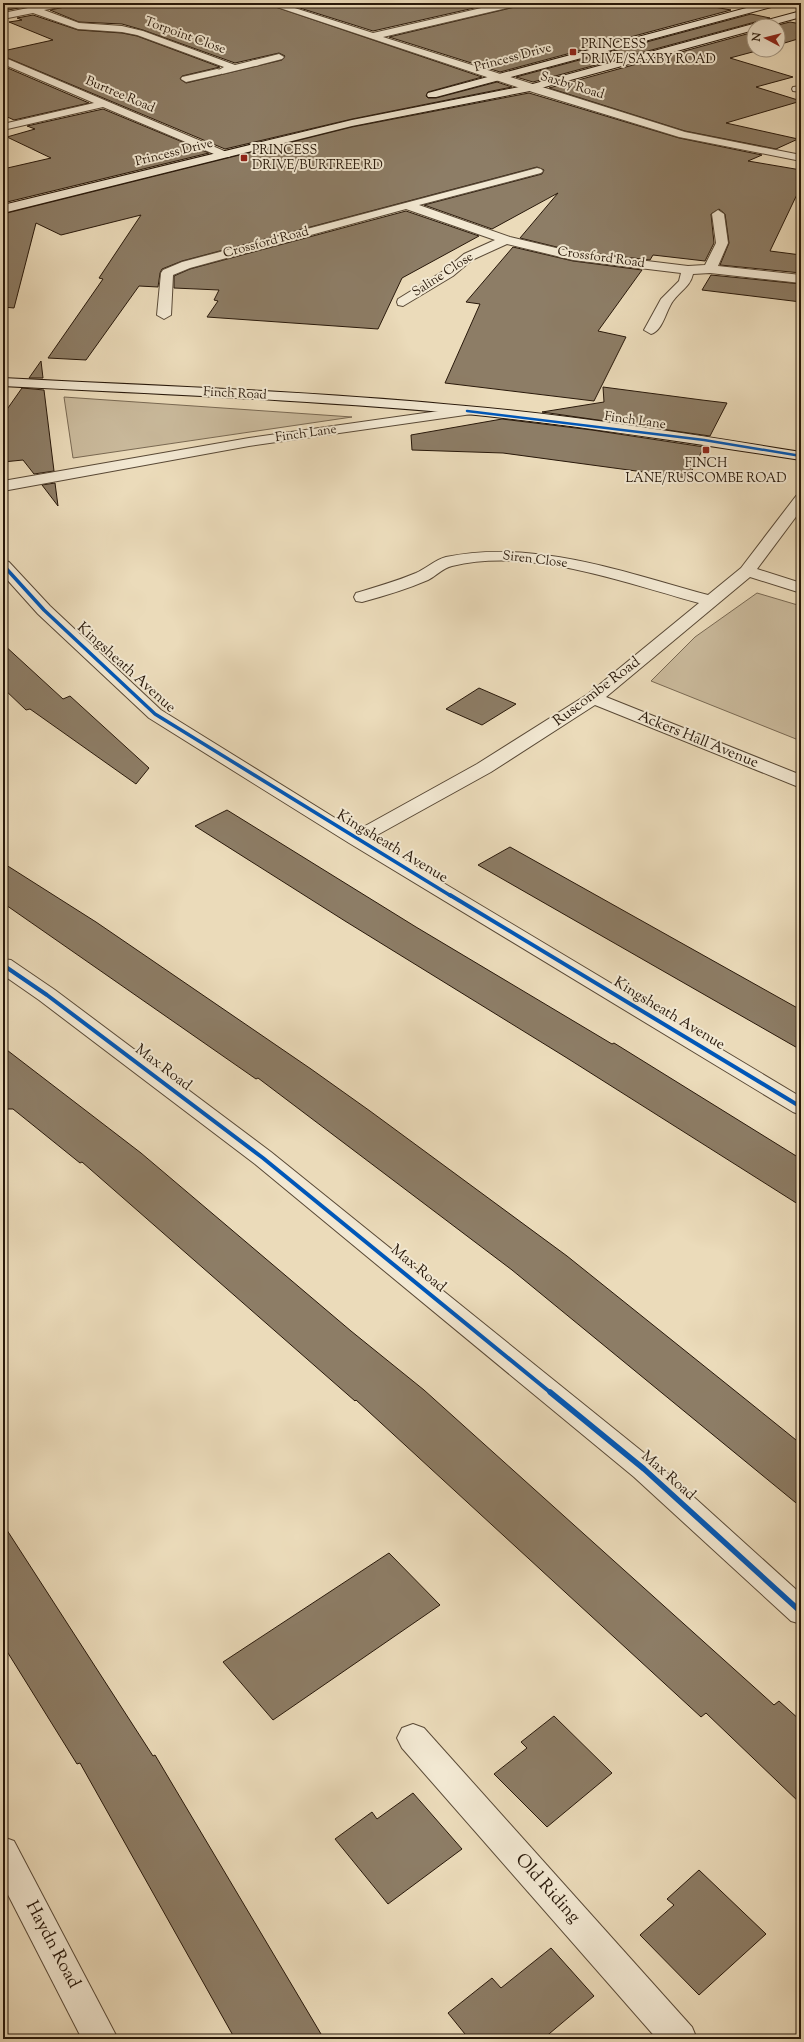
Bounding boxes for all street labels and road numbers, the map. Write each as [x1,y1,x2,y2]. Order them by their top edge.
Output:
street label: Torpoint Close [142,13,228,59]
street label: Princess Drive [472,39,554,77]
street label: Saxby Road [538,68,607,104]
street label: Burtree Road [82,72,158,118]
street label: Princess Drive [133,135,215,171]
street label: Crossford Road [221,223,311,263]
street label: Crossford Road [556,243,646,273]
street label: Saline Close [409,248,477,302]
street label: Finch Road [203,383,268,405]
street label: Finch Lane [603,408,667,434]
street label: Finch Lane [274,421,338,447]
street label: Siren Close [502,547,568,573]
street label: Kingsheath Avenue [72,618,180,718]
street label: Ruscombe Road [549,652,645,732]
street label: Ackers Hall Avenue [635,706,761,774]
street label: Kingsheath Avenue [332,805,452,889]
street label: Kingsheath Avenue [609,972,729,1056]
street label: Max Road [130,1040,196,1097]
street label: Max Road [386,1240,451,1298]
street label: Max Road [636,1446,700,1506]
street label: Old Riding [508,1848,586,1930]
street label: Haydn Road [18,1897,86,1993]

